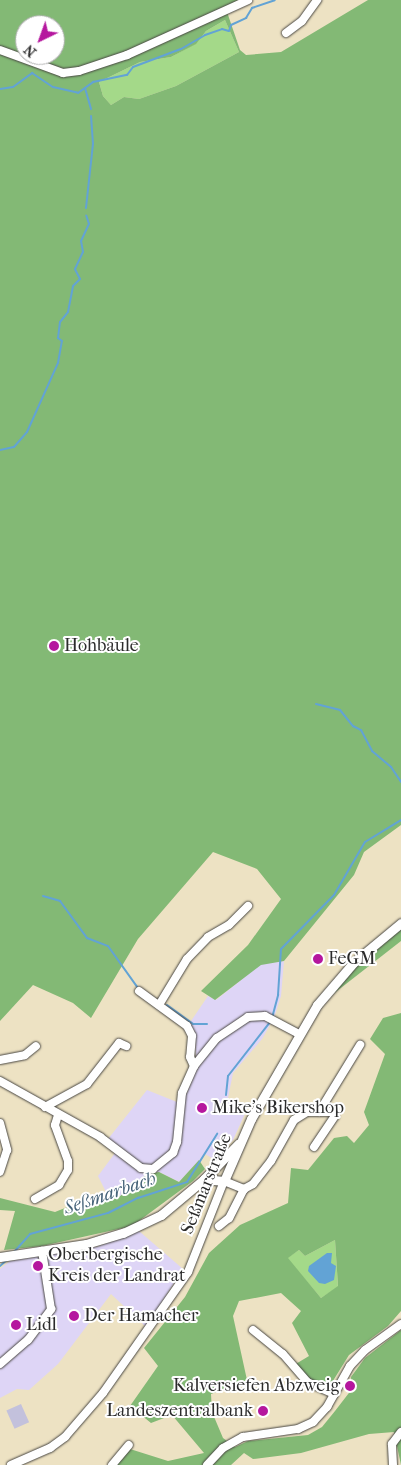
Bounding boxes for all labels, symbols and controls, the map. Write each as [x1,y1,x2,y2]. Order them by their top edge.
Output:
north arrow [15,15,65,65]
text: N [21,41,40,61]
place label: Hohbäule [64,635,139,657]
marker: Hohbäule [48,640,60,652]
place label: FeGM [328,948,376,970]
marker: FeGM [312,953,324,965]
place label: Mike's Bikershop [212,1097,344,1119]
marker: Mike's Bikershop [196,1102,208,1114]
street label: Seßmarstraße [177,1130,237,1238]
water label: Seßmarbach [61,1168,159,1220]
place label: Oberbergische Kreis der Landrat [48,1245,185,1288]
marker: Oberbergische Kreis der Landrat [32,1260,44,1272]
place label: Der Hamacher [84,1305,198,1327]
marker: Der Hamacher [68,1310,80,1322]
place label: Lidl [26,1314,57,1336]
marker: Lidl [10,1319,22,1331]
place label: Kalversiefen Abzweig [173,1375,340,1397]
marker: Kalversiefen Abzweig [344,1380,356,1392]
place label: Landeszentralbank [106,1400,253,1422]
marker: Landeszentralbank [257,1405,269,1417]

